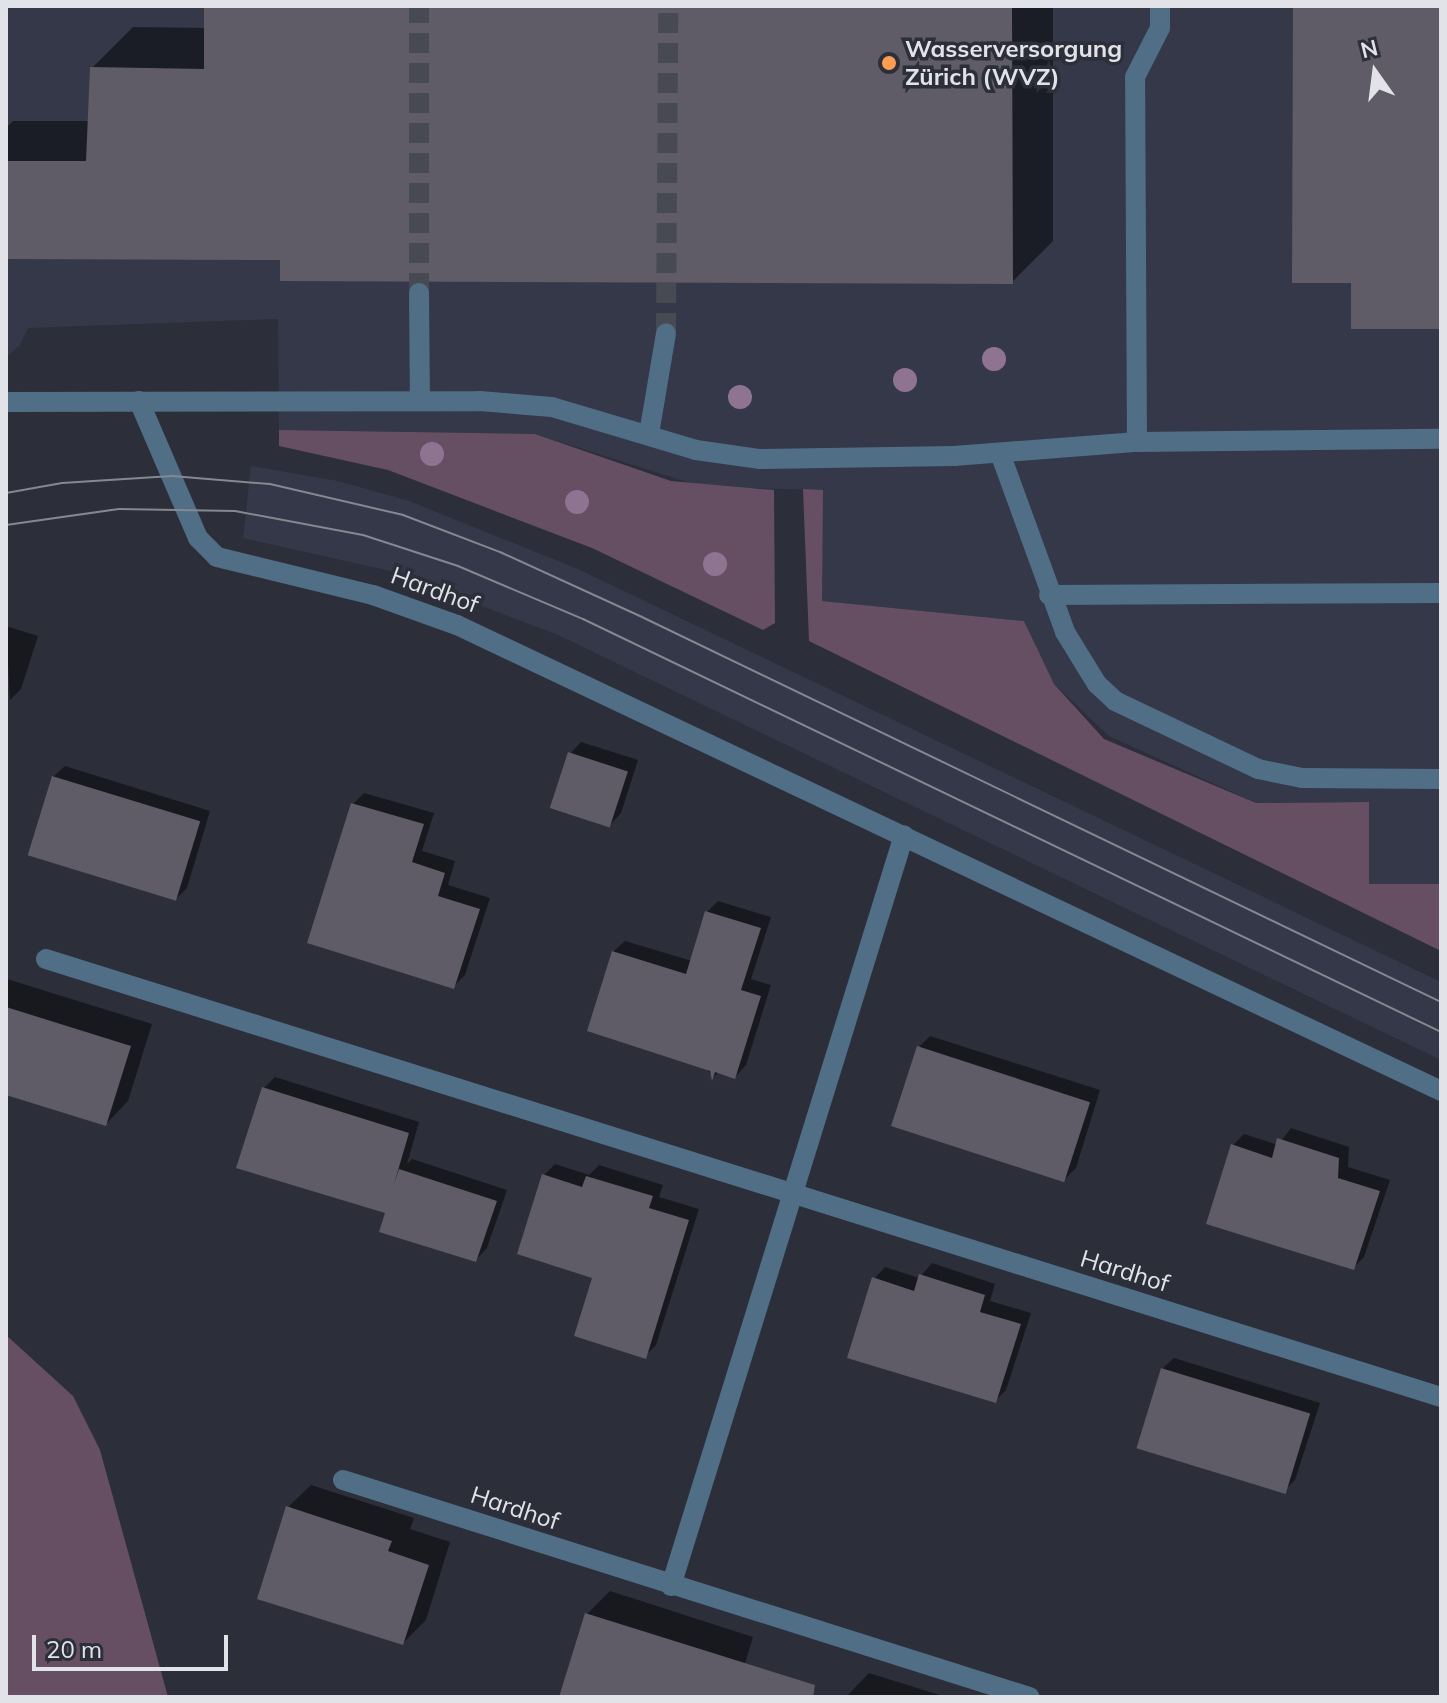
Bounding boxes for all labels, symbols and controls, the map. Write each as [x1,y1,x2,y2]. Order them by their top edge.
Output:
north arrow [1335,32,1415,112]
text: N [1358,33,1381,64]
place label: Wasserversorgung Zürich (WVZ) [905,35,1122,91]
marker: Wasserversorgung Zürich (WVZ) [880,54,898,72]
street label: Hardhof [387,561,483,619]
street label: Hardhof [1077,1244,1173,1298]
street label: Hardhof [467,1480,563,1536]
scale bar [36,1619,232,1669]
text: 20 m [46,1634,102,1664]

